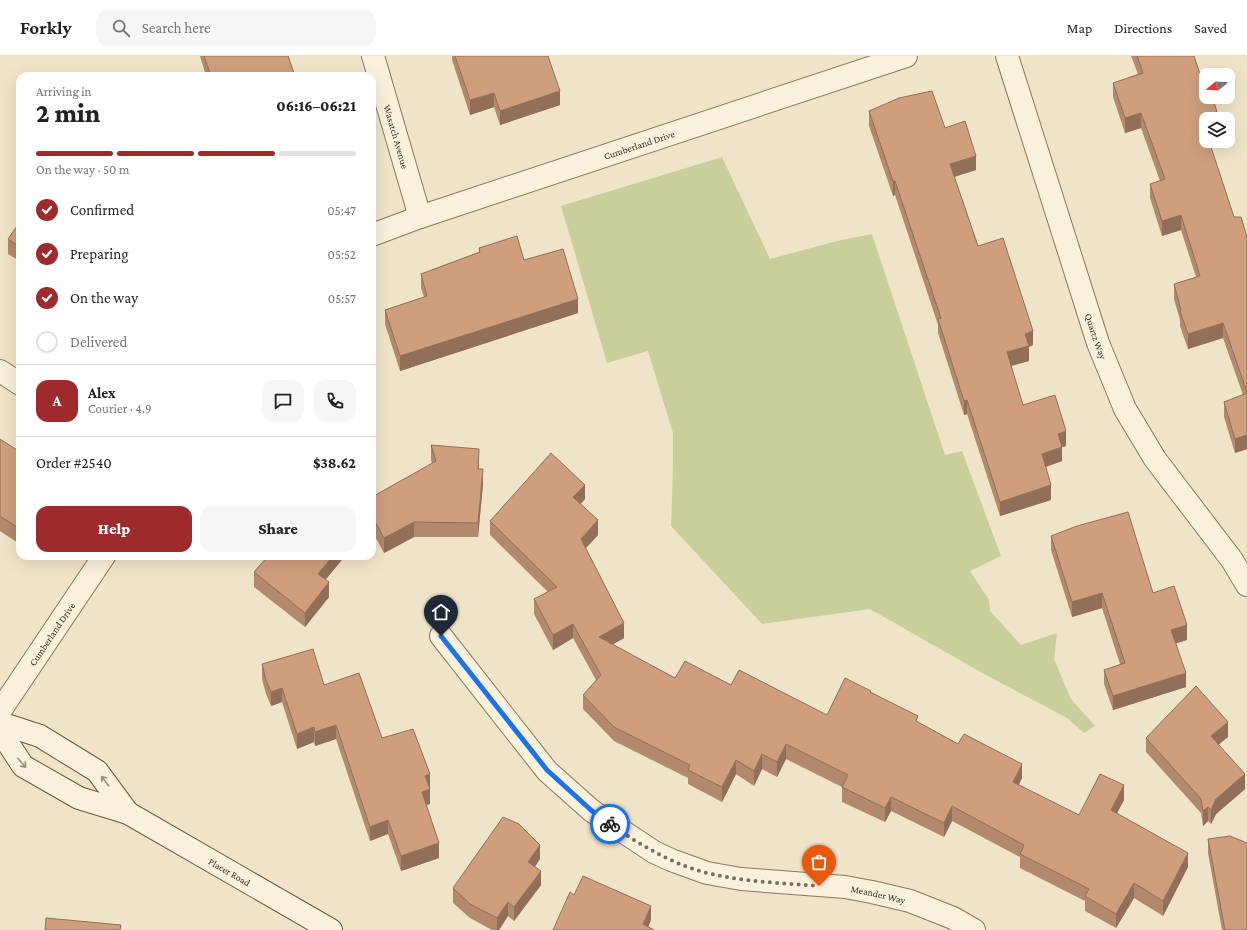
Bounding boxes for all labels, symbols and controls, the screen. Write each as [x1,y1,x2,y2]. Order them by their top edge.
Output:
search box [96,10,376,46]
text: Forkly [20,17,72,38]
icon: search [110,17,132,39]
text: Search here [142,20,211,36]
text: Map [1067,20,1092,36]
text: Directions [1114,20,1172,36]
text: Saved [1194,20,1227,36]
north arrow [1199,68,1235,104]
map controls [1199,68,1235,148]
text: Arriving in [36,84,92,99]
text: 06:16–06:21 [276,98,356,114]
text: 2 min [36,99,100,128]
street label: Wasatch Avenue [382,103,411,170]
button: layers [1199,112,1235,148]
street label: Cumberland Drive [602,127,676,161]
text: On the way · 50 m [36,162,129,177]
icon: check [36,199,58,221]
text: Confirmed [70,202,134,218]
text: 05:47 [327,203,356,218]
icon: check [36,243,58,265]
text: Preparing [70,246,129,262]
text: 05:52 [328,247,356,262]
icon: check [36,287,58,309]
text: On the way [70,290,138,306]
text: 05:57 [328,291,356,306]
street label: Quartz Way [1083,312,1110,361]
text: Delivered [70,334,127,350]
button: chat [262,380,304,422]
button: phone [314,380,356,422]
text: Alex [88,385,116,401]
text: A [53,393,61,409]
text: Courier · 4.9 [88,401,152,416]
text: Order #2540 [36,455,112,471]
text: $38.62 [313,455,356,471]
button: Help [36,506,192,552]
button: Share [200,506,356,552]
pin [424,595,458,636]
street label: Cumberland Drive [27,600,77,668]
icon: home [430,601,452,623]
one-way arrow [18,757,27,768]
one-way arrow [101,776,109,787]
courier [590,804,630,844]
icon: bike [599,813,621,835]
pin [802,845,836,886]
icon: bag [808,851,830,873]
street label: Placer Road [207,855,253,888]
street label: Meander Way [850,883,907,905]

